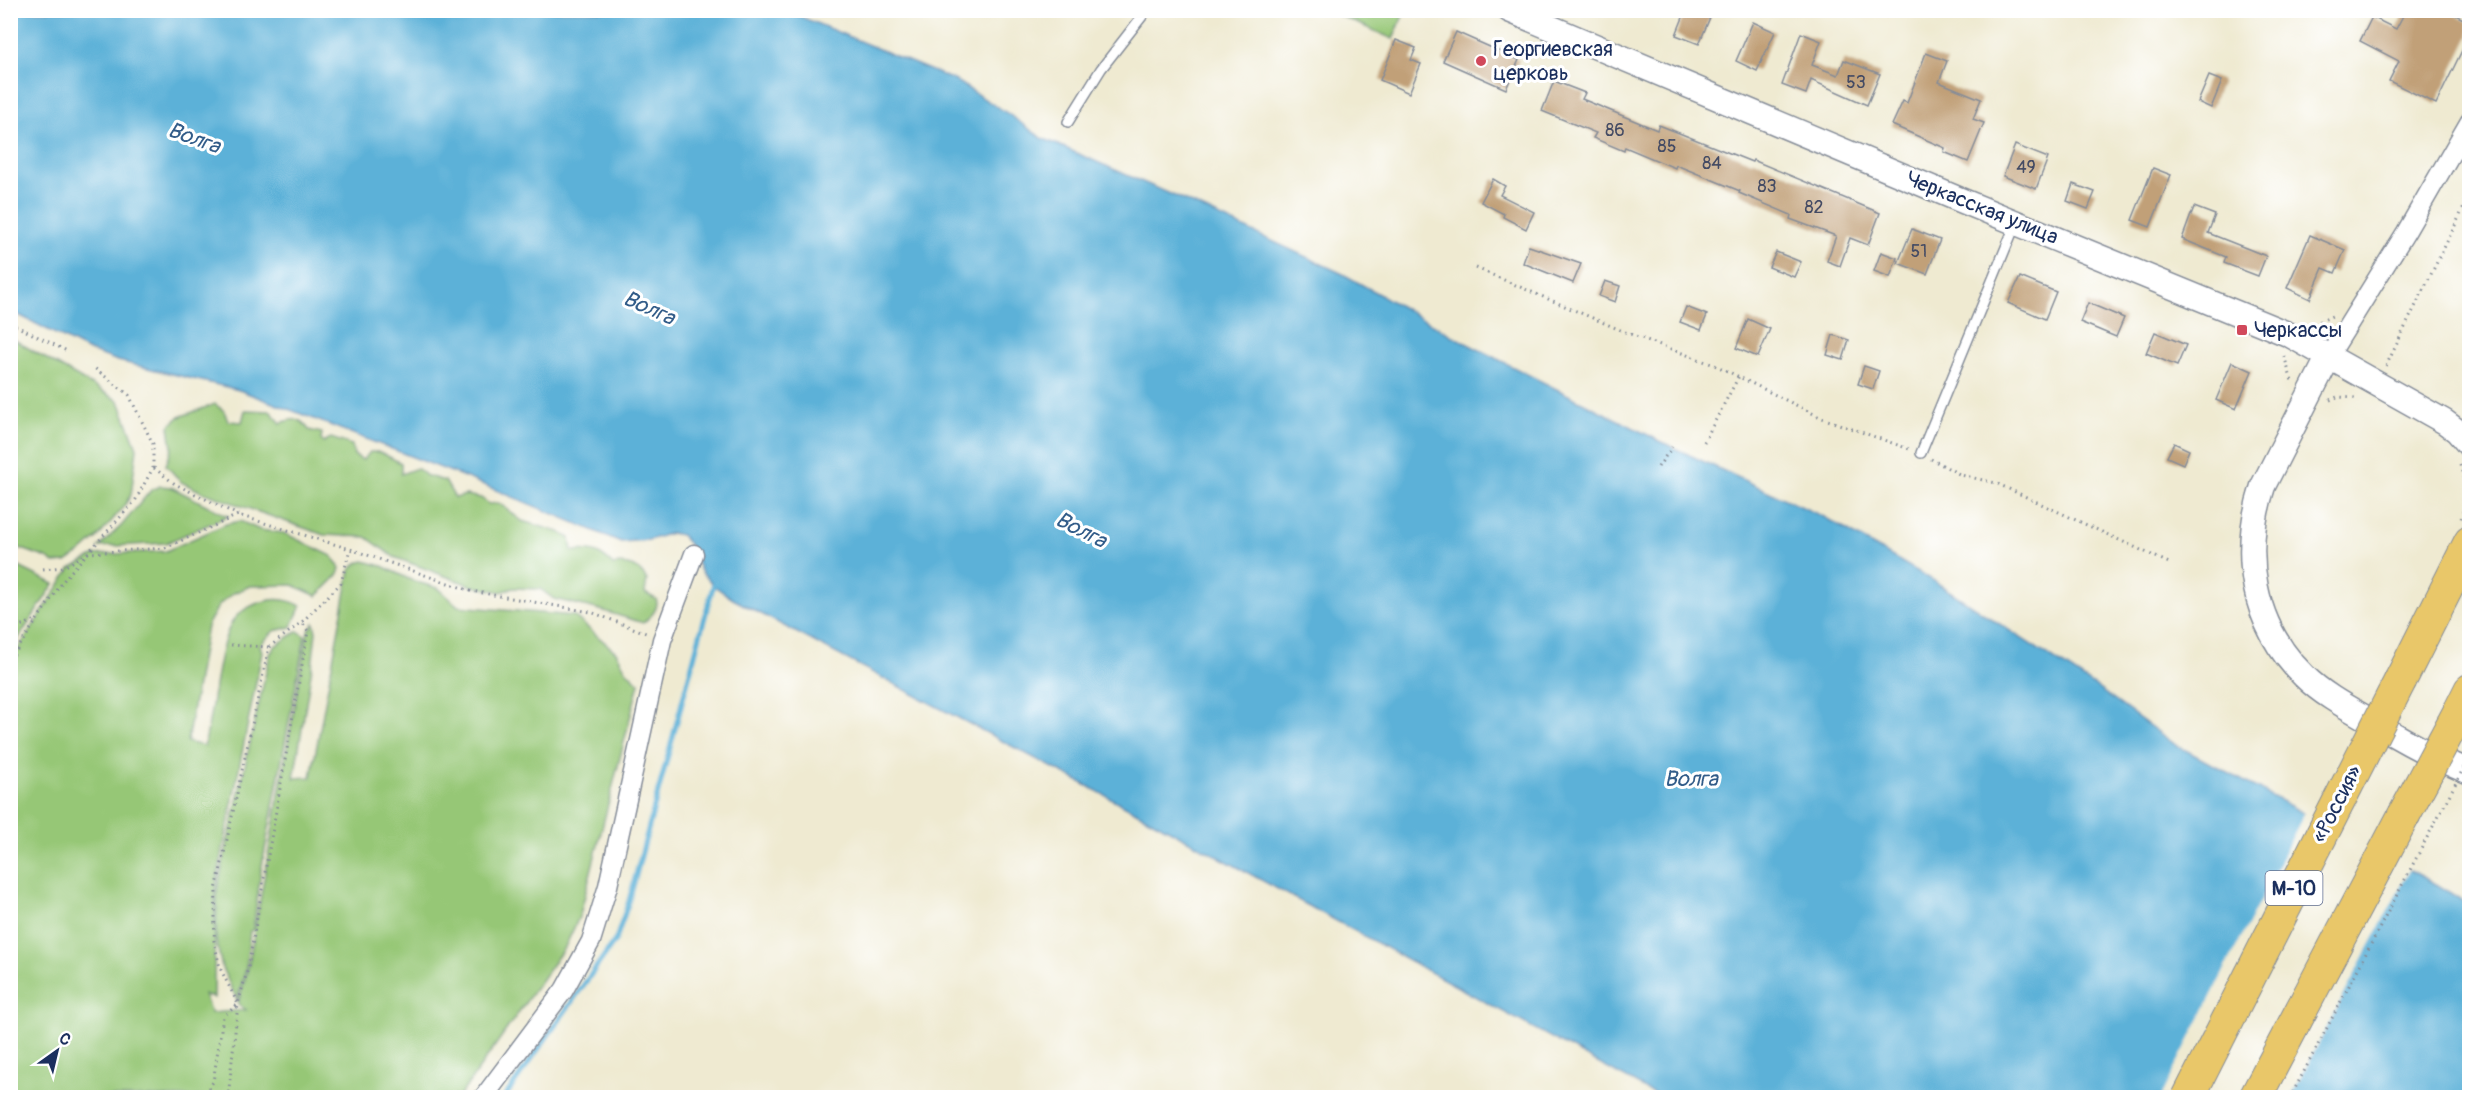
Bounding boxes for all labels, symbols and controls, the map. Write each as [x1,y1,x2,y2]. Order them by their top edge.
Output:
place label: Георгиевская церковь [1493,36,1613,87]
marker: Георгиевская церковь [1474,54,1488,68]
house number: 53 [1846,71,1866,94]
water label: Волга [164,116,226,161]
house number: 86 [1605,119,1625,142]
house number: 85 [1658,135,1676,158]
house number: 84 [1702,152,1722,175]
house number: 49 [2016,156,2036,179]
street label: Черкасская улица [1902,165,2062,251]
house number: 83 [1757,175,1777,198]
house number: 82 [1804,196,1824,219]
house number: 51 [1911,240,1927,263]
water label: Волга [619,284,681,332]
place label: Черкассы [2254,317,2342,344]
marker: Черкассы [2235,323,2249,337]
water label: Волга [1051,505,1113,555]
street label: «Россия» [2306,760,2368,847]
water label: Волга [1664,765,1720,793]
road number: М-10 [2266,871,2322,905]
north arrow [27,1021,87,1081]
text: С [55,1028,75,1051]

